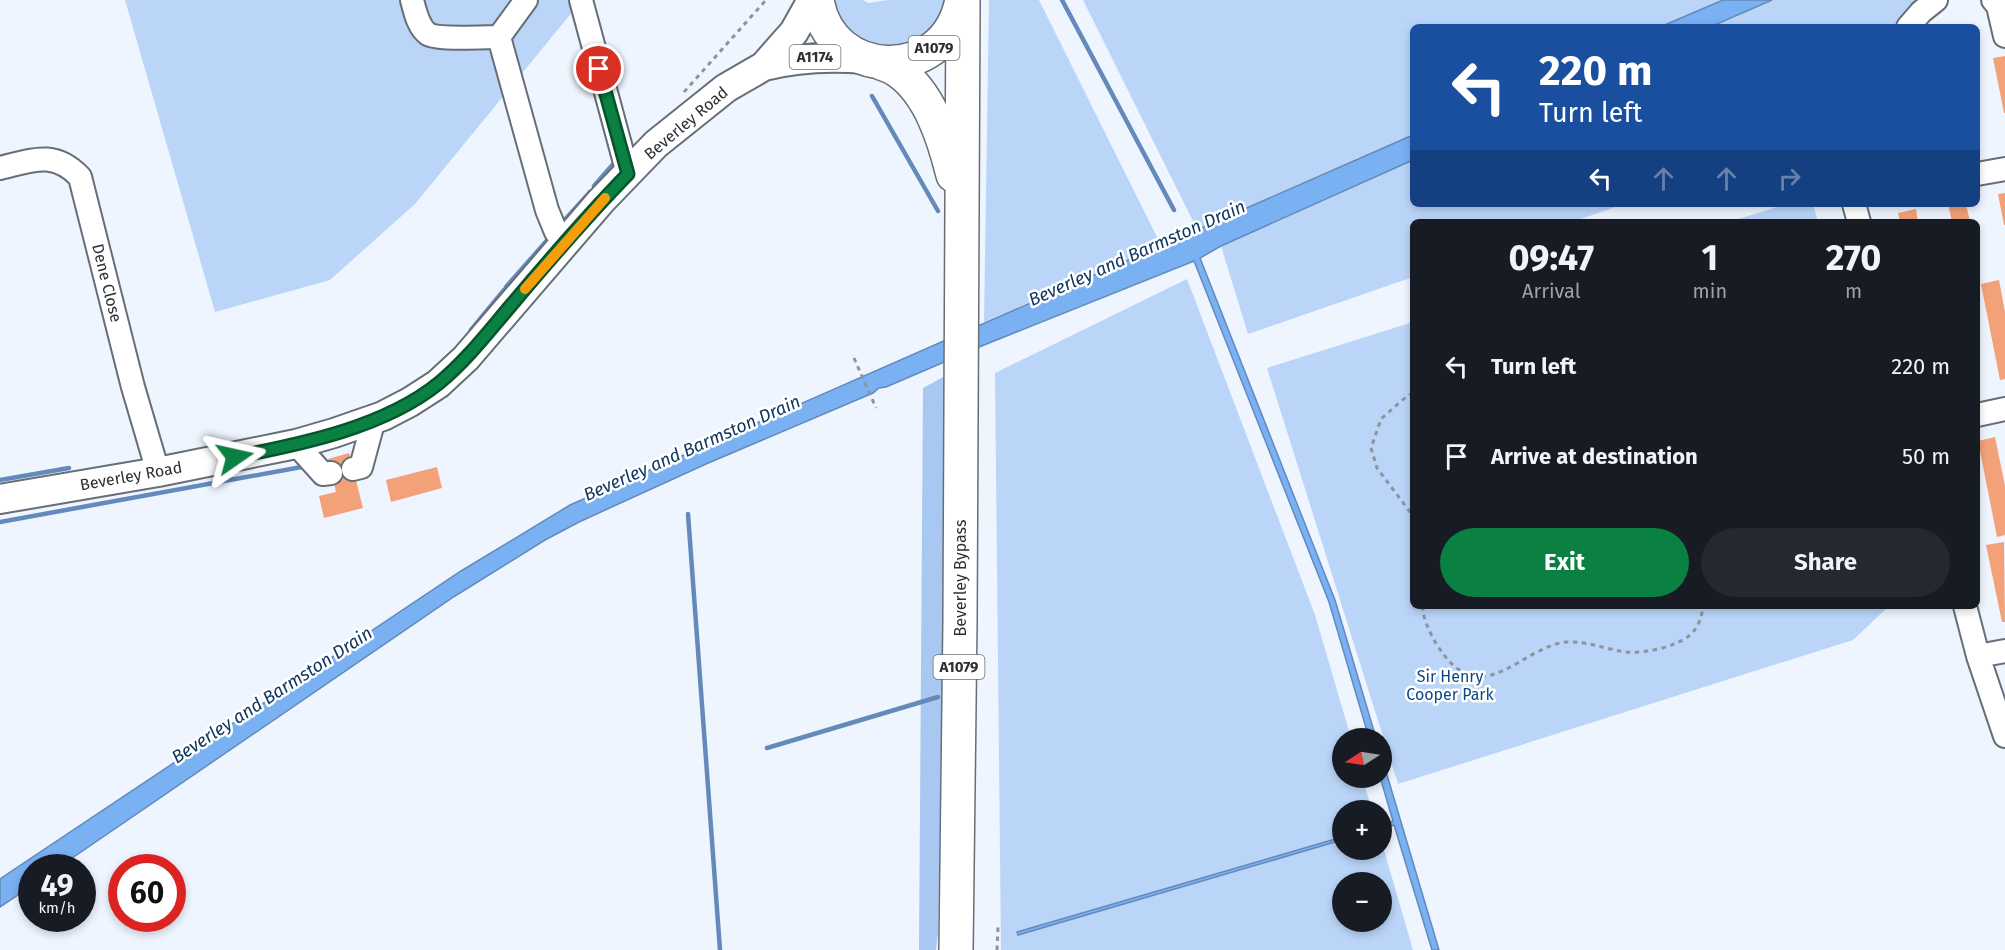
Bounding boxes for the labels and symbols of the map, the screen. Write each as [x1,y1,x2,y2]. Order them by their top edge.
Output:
road number: A1079 [908,36,960,60]
pin [573,43,624,94]
road number: A1174 [790,45,840,69]
street label: Beverley Road [640,82,732,164]
water label: Beverley and Barmston Drain [1025,195,1249,311]
street label: Dene Close [88,242,126,324]
water label: Beverley and Barmston Drain [580,390,804,506]
position arrow [203,425,267,489]
street label: Beverley Road [78,458,184,494]
street label: Beverley Bypass [951,520,970,636]
water label: Beverley and Barmston Drain [167,622,377,768]
road number: A1079 [934,655,984,679]
park label: Sir Henry Cooper Park [1406,667,1495,704]
north arrow [1332,728,1392,788]
speed limit sign: 60 [108,854,186,932]

